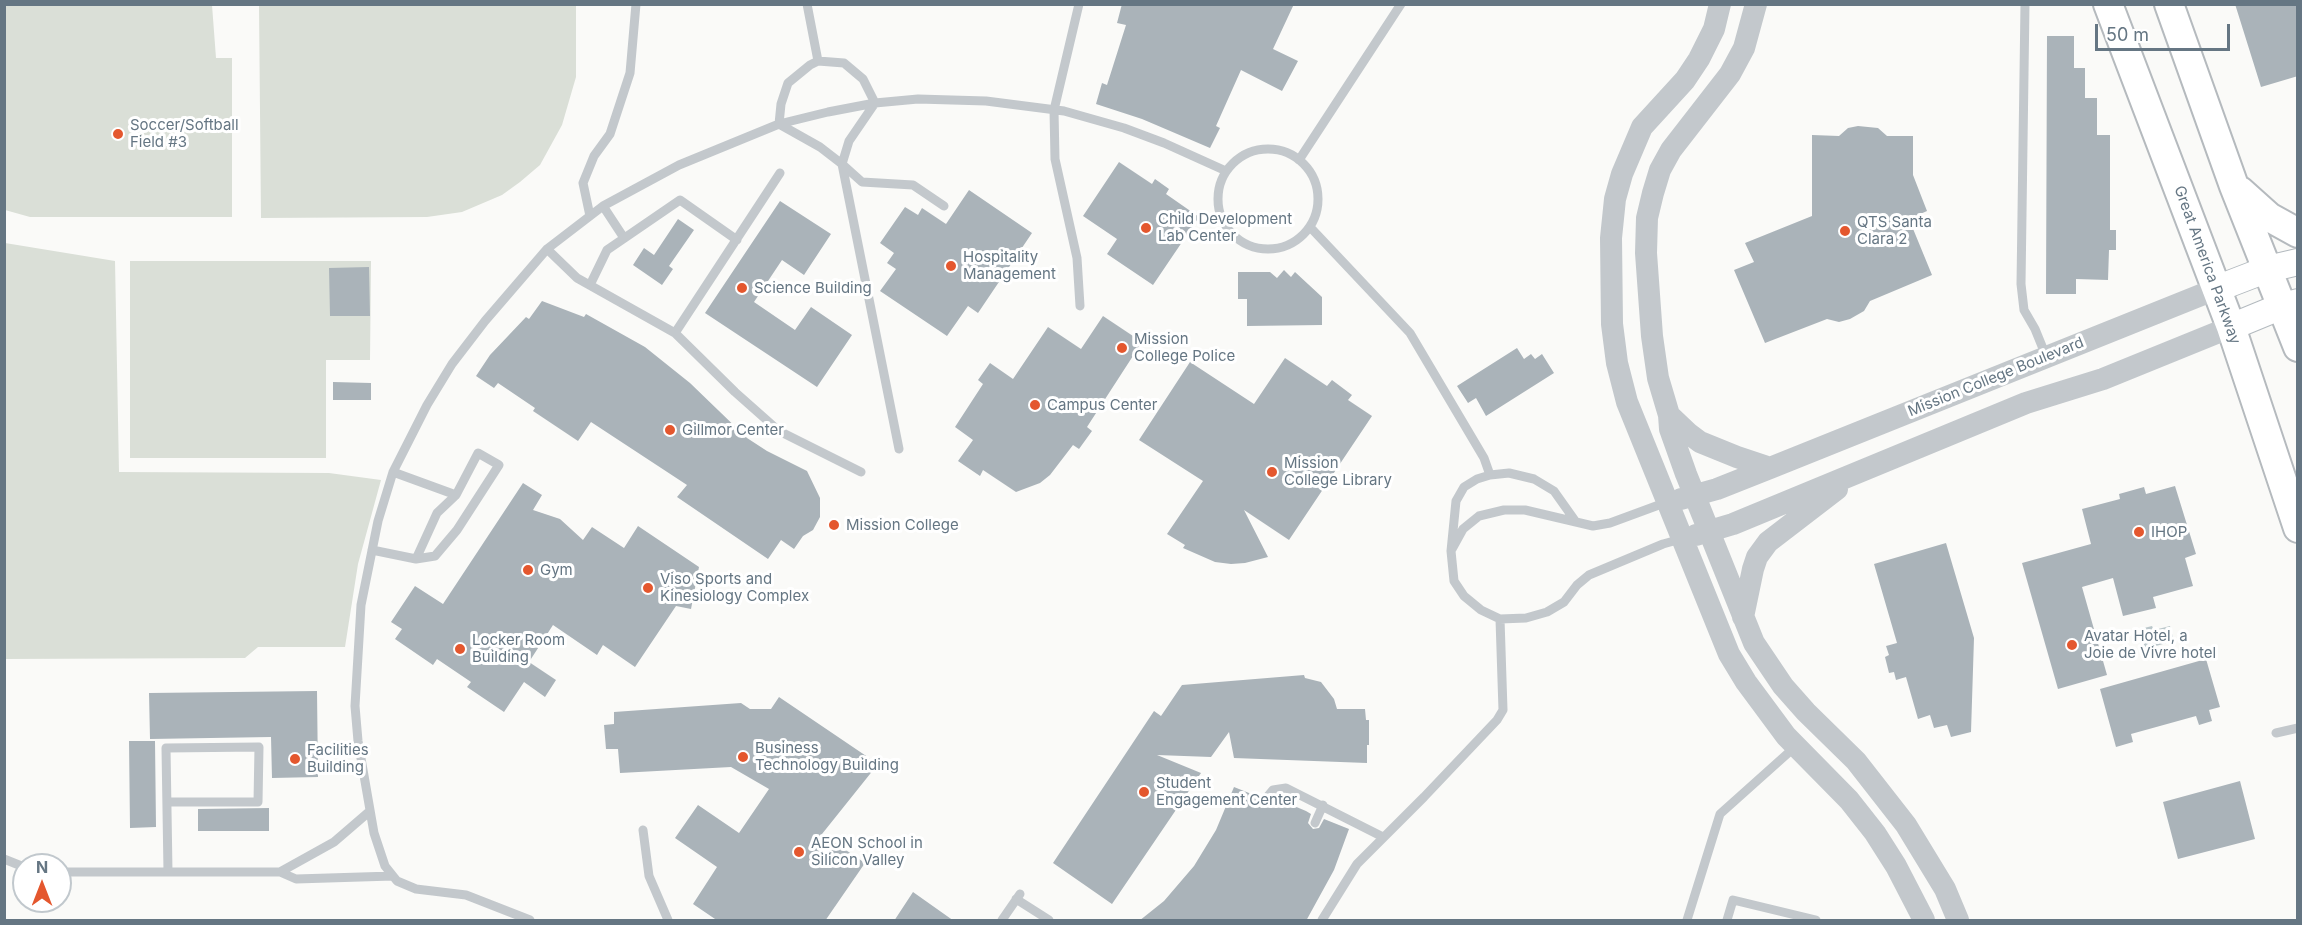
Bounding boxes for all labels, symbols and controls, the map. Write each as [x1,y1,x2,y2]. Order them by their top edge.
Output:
scale bar [2098,12,2233,50]
text: 50 m [2106,24,2149,45]
place label: Soccer/Softball Field #3 [130,116,239,151]
marker: Soccer/Softball Field #3 [111,127,125,141]
street label: Great America Parkway [2170,183,2244,347]
place label: Child Development Lab Center [1158,210,1292,245]
place label: QTS Santa Clara 2 [1857,213,1932,248]
marker: Child Development Lab Center [1139,221,1153,235]
marker: QTS Santa Clara 2 [1838,224,1852,238]
place label: Hospitality Management [963,248,1056,283]
marker: Hospitality Management [944,259,958,273]
place label: Science Building [754,279,872,297]
marker: Science Building [735,281,749,295]
place label: Mission College Police [1134,330,1235,365]
street label: Mission College Boulevard [1905,333,2087,421]
marker: Mission College Police [1115,341,1129,355]
place label: Campus Center [1047,396,1157,414]
marker: Campus Center [1028,398,1042,412]
place label: Gillmor Center [682,421,784,439]
marker: Gillmor Center [663,423,677,437]
place label: Mission College Library [1284,454,1392,489]
marker: Mission College Library [1265,465,1279,479]
place label: Mission College [846,516,959,534]
marker: Mission College [827,518,841,532]
place label: IHOP [2151,523,2187,541]
marker: IHOP [2132,525,2146,539]
place label: Gym [540,561,573,579]
marker: Gym [521,563,535,577]
place label: Viso Sports and Kinesiology Complex [660,570,809,605]
marker: Viso Sports and Kinesiology Complex [641,581,655,595]
place label: Avatar Hotel, a Joie de Vivre hotel [2084,627,2216,662]
place label: Locker Room Building [472,631,565,666]
marker: Avatar Hotel, a Joie de Vivre hotel [2065,638,2079,652]
marker: Locker Room Building [453,642,467,656]
place label: Business Technology Building [755,739,899,774]
place label: Facilities Building [307,741,369,776]
marker: Business Technology Building [736,750,750,764]
marker: Facilities Building [288,752,302,766]
place label: Student Engagement Center [1156,774,1297,809]
marker: Student Engagement Center [1137,785,1151,799]
place label: AEON School in Silicon Valley [811,834,923,869]
marker: AEON School in Silicon Valley [792,845,806,859]
north arrow [12,853,72,913]
text: N [36,857,48,877]

